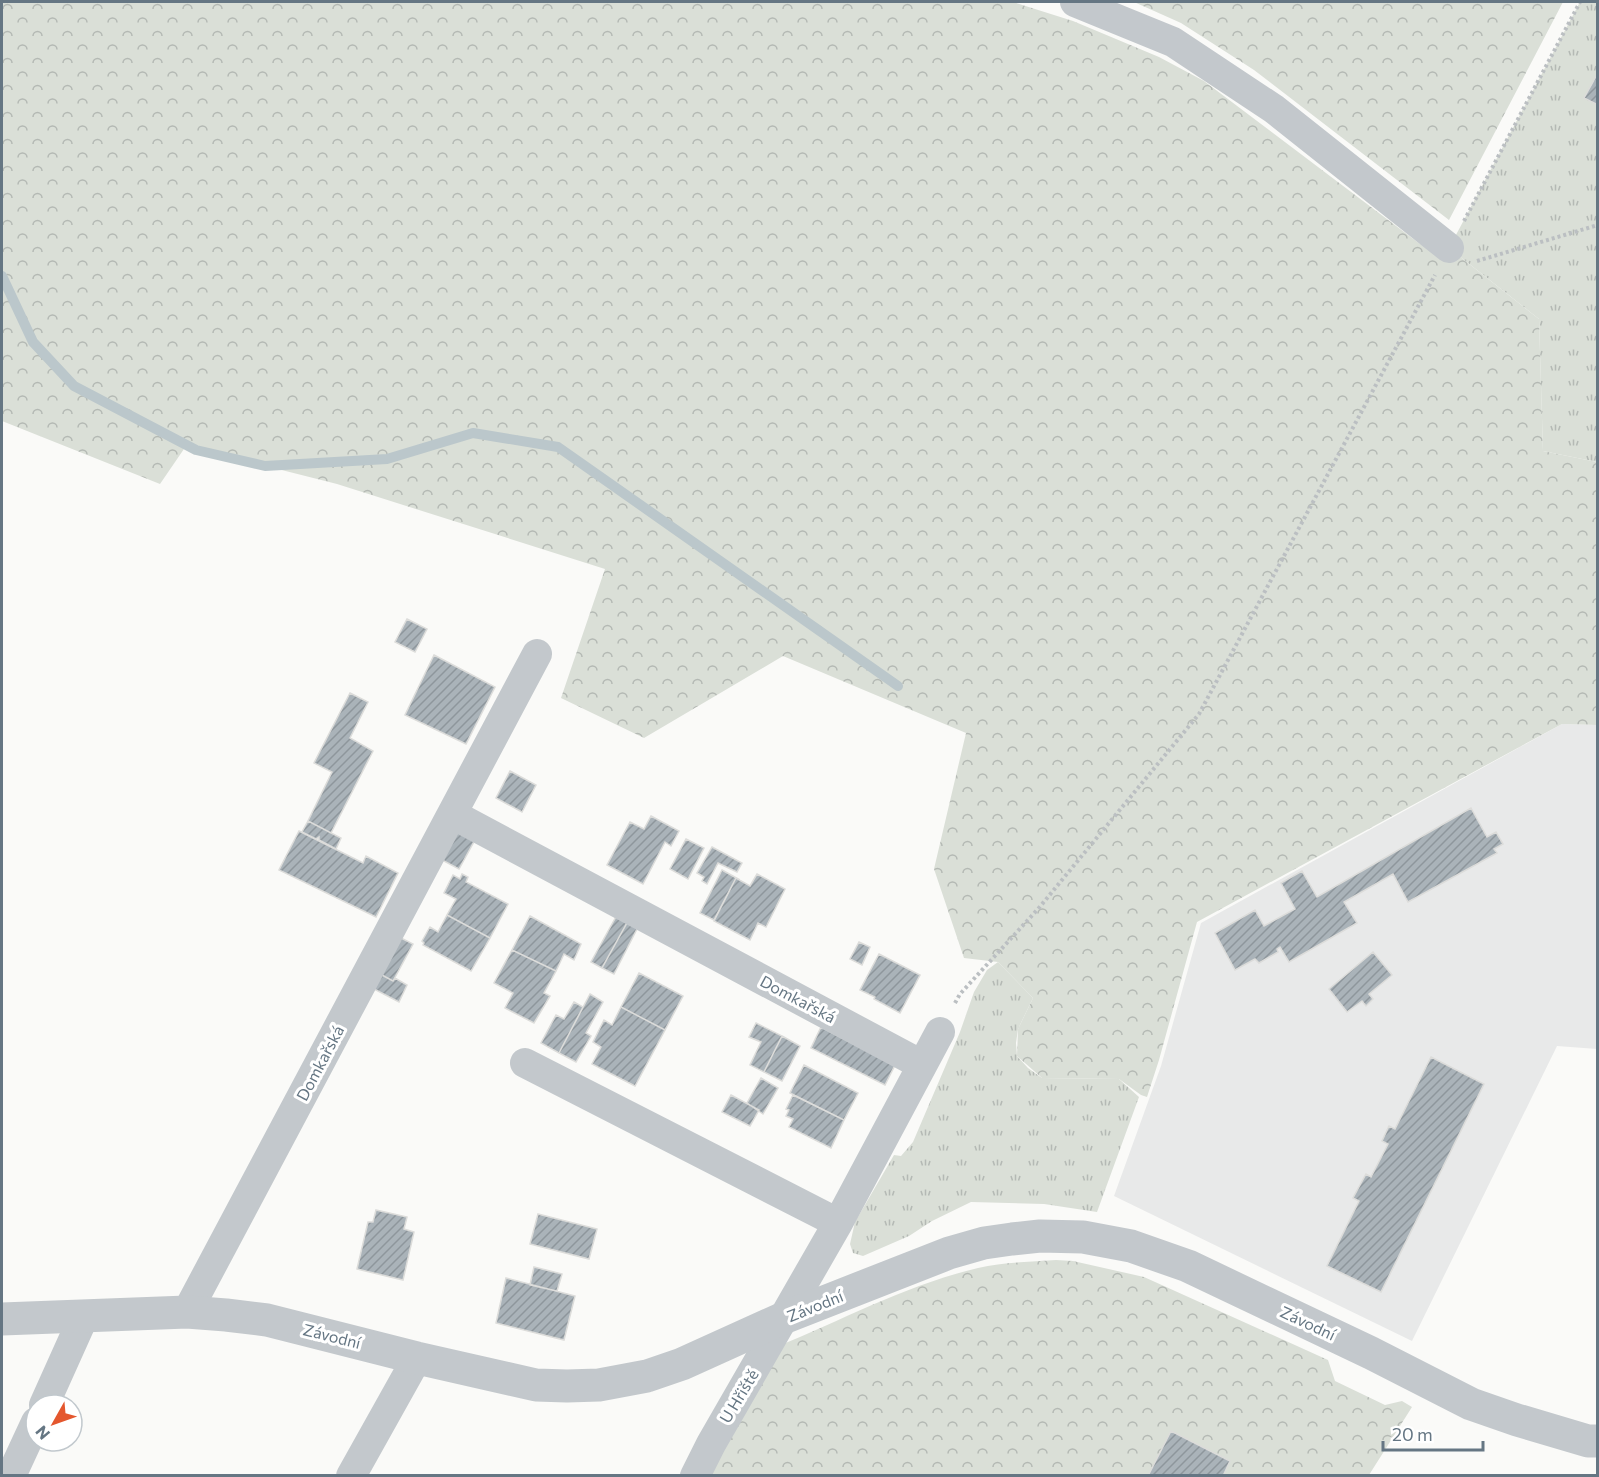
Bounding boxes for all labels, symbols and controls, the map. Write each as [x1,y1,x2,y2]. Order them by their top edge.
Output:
street label: Domkařská [757,971,839,1026]
street label: Domkařská [292,1022,347,1104]
street label: Závodní [784,1285,846,1325]
street label: Závodní [1278,1301,1340,1344]
street label: Závodní [301,1319,364,1352]
street label: U Hřiště [715,1365,762,1426]
north arrow [24,1393,84,1453]
scale bar [1383,1414,1484,1452]
text: N [31,1422,53,1444]
text: 20 m [1392,1423,1433,1445]

